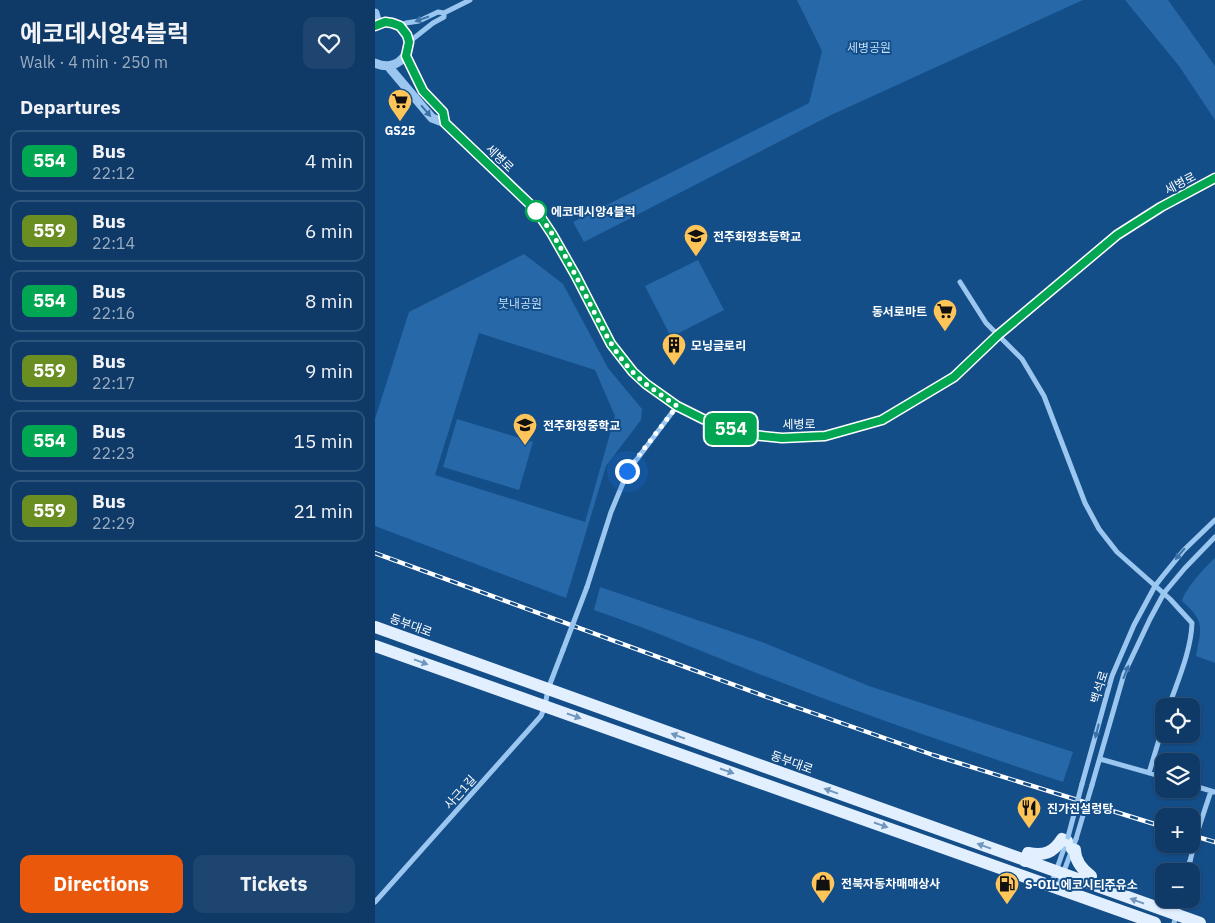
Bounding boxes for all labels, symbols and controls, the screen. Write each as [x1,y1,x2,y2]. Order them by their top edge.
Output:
one-way arrow [414,15,429,23]
text: 에코데시앙4블럭 [20,17,189,49]
button: heart [303,17,355,69]
park label: 세병공원 [847,40,891,55]
text: Walk · 4 min · 250 m [20,52,168,72]
supermarket icon: GS25 [387,88,413,122]
text: Departures [20,95,120,119]
one-way arrow [420,104,431,117]
place label: GS25 [385,123,415,138]
text: Bus [92,139,126,163]
street label: 세병로 [483,141,517,175]
text: 554 [33,149,66,172]
text: 4 min [305,149,353,173]
text: 22:12 [92,163,135,183]
street label: 세병로 [1162,169,1198,197]
marker: 에코데시앙4블럭 [525,200,547,222]
place label: 에코데시앙4블럭 [551,204,635,219]
text: Bus [92,209,126,233]
text: 559 [33,219,66,242]
text: 6 min [305,219,353,243]
school or university icon: 전주화정초등학교 [683,223,709,257]
place label: 전주화정초등학교 [713,229,801,244]
text: 22:14 [92,233,135,253]
text: Bus [92,279,126,303]
text: 554 [33,289,66,312]
text: 8 min [305,289,353,313]
park label: 붓내공원 [498,296,542,311]
supermarket icon: 동서로마트 [932,298,958,332]
text: 22:16 [92,303,135,323]
place label: 동서로마트 [872,304,927,319]
building icon: 모닝글로리 [661,332,687,366]
place label: 모닝글로리 [691,338,746,353]
text: Bus [92,349,126,373]
text: 559 [33,359,66,382]
text: 9 min [305,359,353,383]
text: 22:17 [92,373,135,393]
school or university icon: 전주화정중학교 [512,412,538,446]
line badge: 554 [702,413,760,445]
street label: 세병로 [782,416,816,432]
text: 554 [715,417,747,440]
place label: 전주화정중학교 [543,418,620,433]
text: Bus [92,419,126,443]
text: 554 [33,429,66,452]
text: 15 min [294,429,353,453]
text: 22:23 [92,443,135,463]
your location [615,459,640,484]
text: Bus [92,489,126,513]
text: 559 [33,499,66,522]
text: 21 min [294,499,353,523]
text: 22:29 [92,513,135,533]
one-way arrow [1175,548,1186,561]
street label: 동부대로 [388,610,434,640]
one-way arrow [414,658,429,666]
one-way arrow [1123,664,1130,679]
street label: 백석로 [1087,669,1111,705]
map controls [1155,698,1200,908]
button: locate [1155,698,1200,743]
one-way arrow [567,712,582,720]
one-way arrow [1093,723,1101,738]
one-way arrow [671,732,686,739]
street label: 동부대로 [769,747,815,777]
button: layers [1155,753,1200,798]
one-way arrow [720,767,735,775]
street label: 사근1길 [441,772,479,812]
one-way arrow [824,787,839,794]
restaurant icon: 진가진설렁탕 [1016,795,1042,829]
place label: 진가진설렁탕 [1047,801,1113,816]
button: + [1155,808,1200,853]
one-way arrow [873,822,888,829]
one-way arrow [976,842,991,850]
button: Directions [20,855,183,913]
button: Tickets [193,855,355,913]
button: − [1155,863,1200,908]
shop icon: 전북자동차매매상사 [810,870,836,904]
fuel station icon: S-OIL 에코시티주유소 [994,871,1020,905]
place label: 전북자동차매매상사 [841,876,940,891]
place label: S-OIL 에코시티주유소 [1025,877,1138,892]
one-way arrow [1129,897,1144,905]

